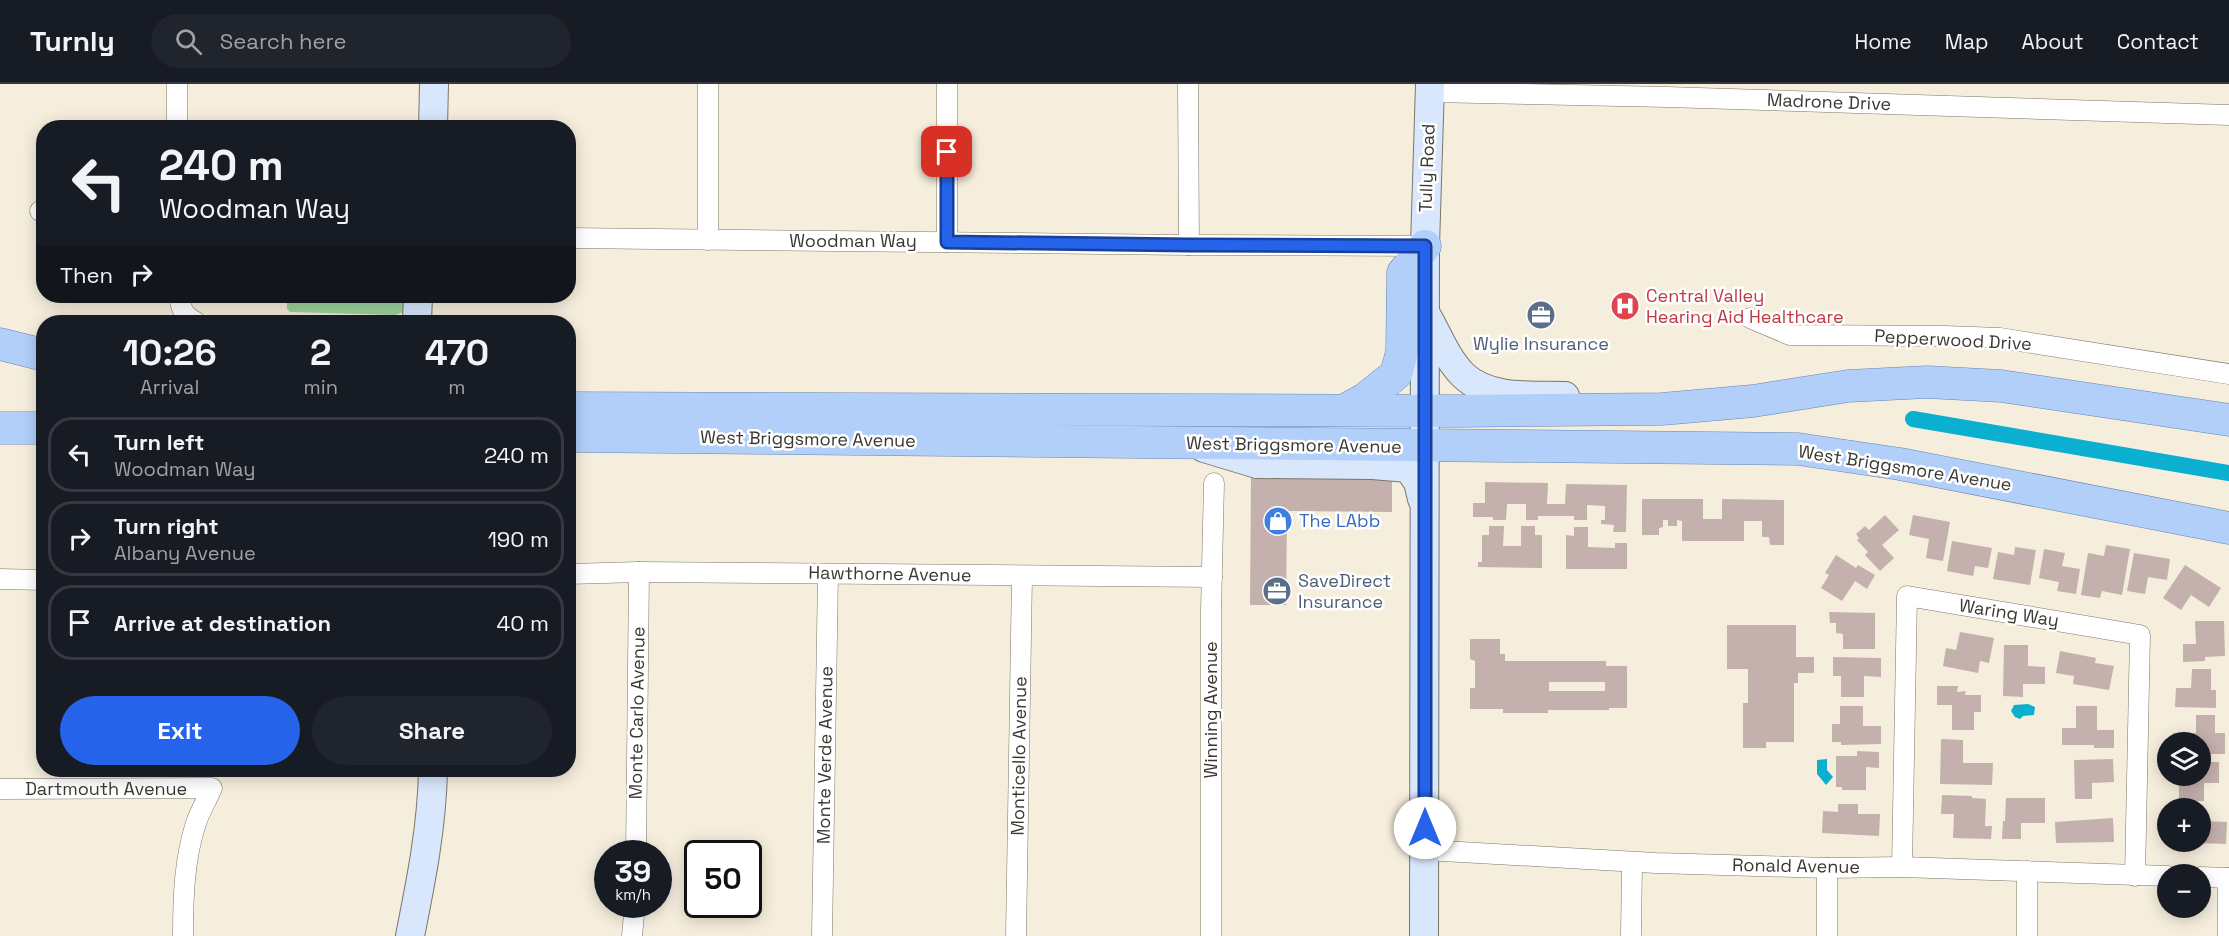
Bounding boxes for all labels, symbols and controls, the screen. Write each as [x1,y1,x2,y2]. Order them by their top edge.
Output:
search box [151,14,571,68]
text: Turnly [30,23,115,59]
icon: search [172,25,205,58]
text: Search here [220,27,347,55]
text: Home [1854,28,1912,55]
text: Map [1945,28,1989,55]
text: About [2022,28,2084,55]
text: Contact [2117,28,2199,55]
street label: Madrone Drive [1767,88,1892,115]
street label: Tully Road [1413,123,1440,213]
pin [921,126,972,177]
icon: arrive [930,135,963,168]
text: 240 m [159,139,284,192]
icon: left [60,144,138,222]
text: Woodman Way [159,191,350,226]
street label: Woodman Way [789,229,917,252]
icon: right [125,258,158,291]
text: Then [60,261,113,289]
place label: Central Valley Hearing Aid Healthcare [1646,284,1844,328]
hospital icon: Central Valley Hearing Aid Healthcare [1609,290,1641,322]
office icon: Wylie Insurance [1525,299,1557,331]
street label: Pepperwood Drive [1874,324,2032,355]
text: 10:26 [123,330,217,376]
text: 2 [310,330,331,376]
text: 470 [425,330,489,376]
place label: Wylie Insurance [1473,332,1609,355]
text: Arrival [140,374,199,400]
text: min [304,374,338,400]
text: m [448,374,466,400]
street label: West Briggsmore Avenue [700,425,916,452]
text: Turn left [114,428,204,456]
street label: West Briggsmore Avenue [1186,431,1402,458]
icon: left [63,438,96,471]
street label: West Briggsmore Avenue [1797,439,2013,496]
text: 240 m [484,441,549,469]
text: Woodman Way [114,456,256,482]
shop icon: The LAbb [1262,505,1294,537]
place label: The LAbb [1299,509,1380,532]
text: Turn right [114,512,219,540]
icon: right [63,522,96,555]
text: 190 m [488,525,549,553]
text: Albany Avenue [114,540,256,566]
street label: Hawthorne Avenue [808,561,972,586]
place label: SaveDirect Insurance [1298,569,1391,613]
office icon: SaveDirect Insurance [1261,575,1293,607]
street label: Waring Way [1957,593,2061,632]
icon: arrive [63,606,96,639]
text: Arrive at destination [114,609,331,637]
text: 40 m [497,609,549,637]
street label: Monte Carlo Avenue [623,626,650,800]
street label: Winning Avenue [1199,641,1222,779]
street label: Monte Verde Avenue [811,666,838,844]
street label: Monticello Avenue [1006,676,1031,836]
button: Exit [60,696,300,765]
button: Share [312,696,552,765]
map controls [2157,732,2211,918]
button: layers [2157,732,2211,786]
street label: Dartmouth Avenue [25,777,187,800]
position arrow [1393,796,1457,860]
button: + [2157,798,2211,852]
speed limit sign: 50 [684,840,762,918]
text: 39 [615,852,651,891]
street label: Ronald Avenue [1732,853,1860,878]
button: − [2157,864,2211,918]
text: km/h [615,885,651,904]

